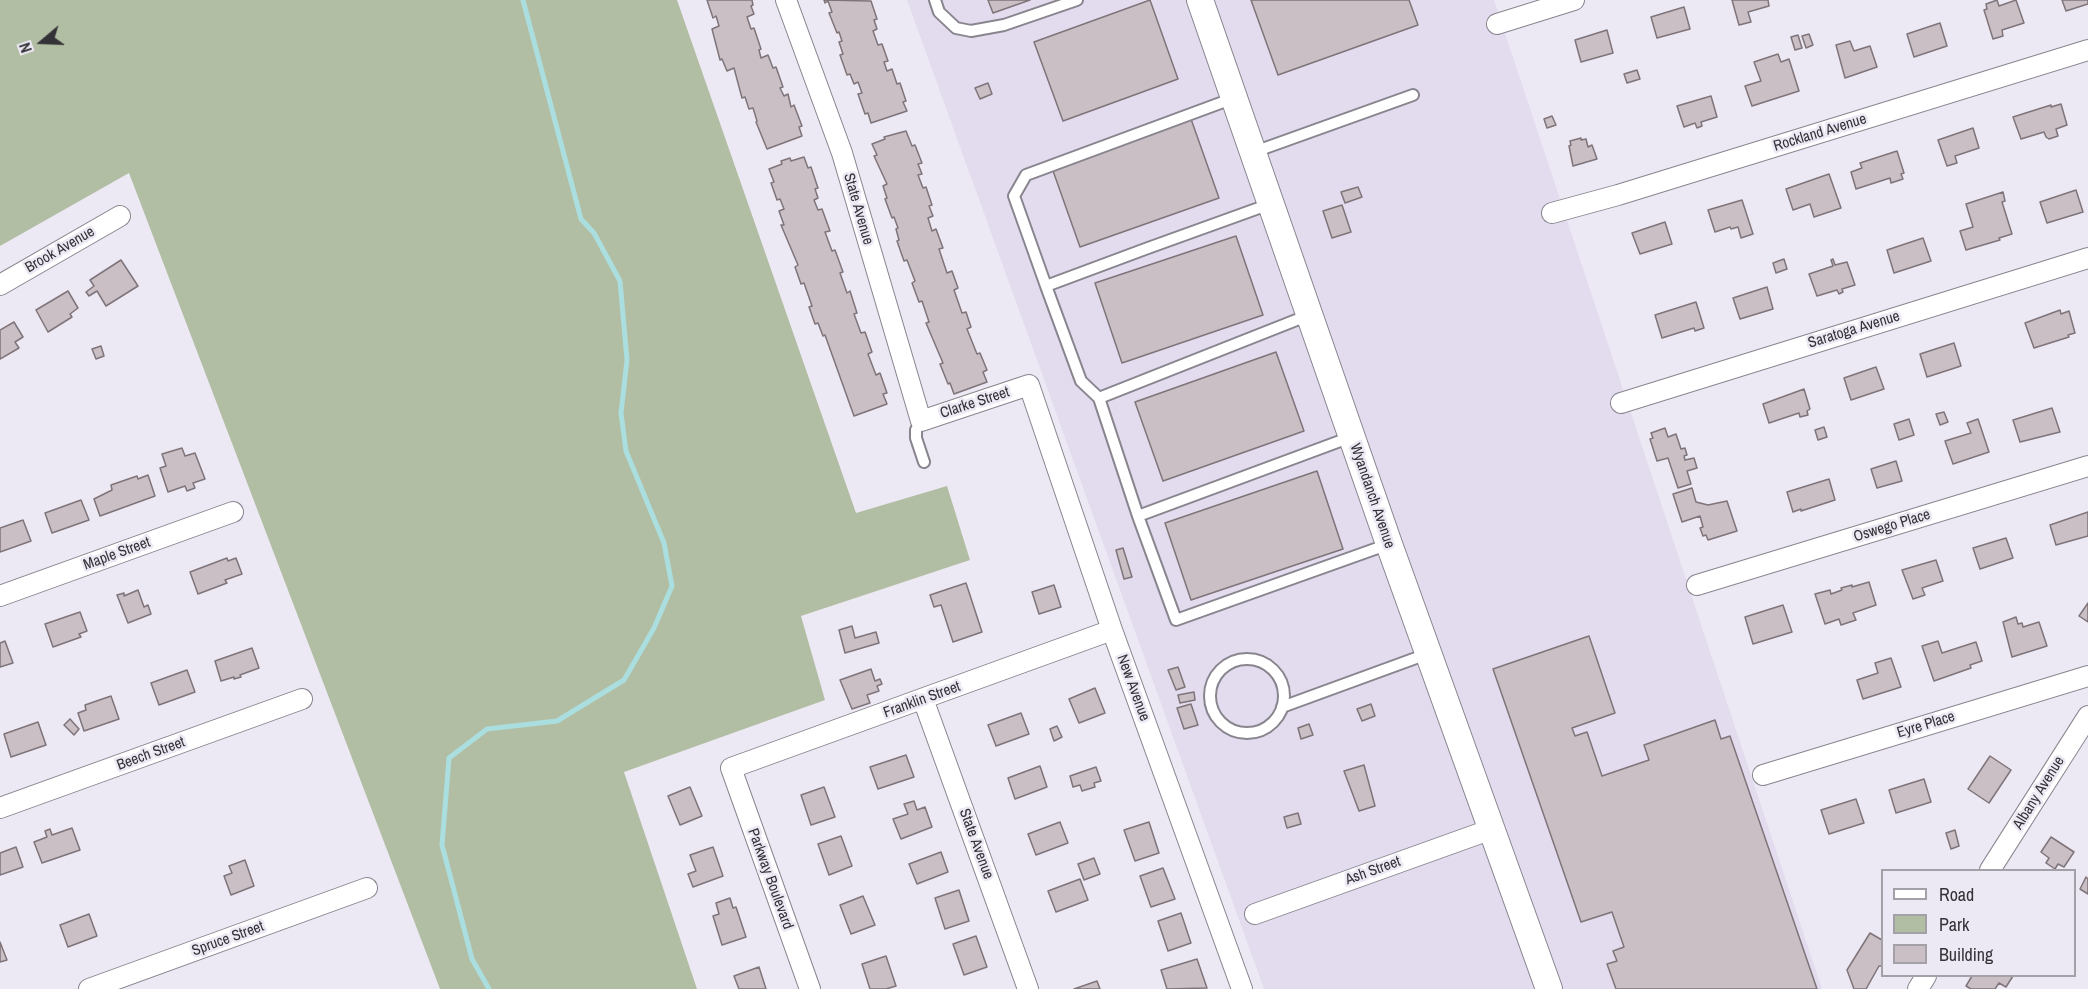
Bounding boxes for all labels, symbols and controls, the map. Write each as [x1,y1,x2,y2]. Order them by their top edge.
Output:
north arrow [12,12,72,72]
text: N [13,40,37,56]
street label: Rockland Avenue [1771,110,1869,156]
street label: State Avenue [839,171,877,247]
street label: Brook Avenue [22,223,98,277]
street label: Saratoga Avenue [1806,308,1902,352]
street label: Clarke Street [938,383,1012,423]
street label: Wyandanch Avenue [1346,441,1398,551]
street label: Oswego Place [1851,506,1933,546]
street label: Maple Street [81,534,153,574]
street label: New Avenue [1113,652,1153,724]
street label: Franklin Street [881,678,963,722]
street label: Eyre Place [1895,708,1957,742]
street label: Beech Street [115,733,187,775]
street label: Albany Avenue [2010,753,2068,833]
street label: State Avenue [955,806,997,882]
street label: Parkway Boulevard [743,826,797,932]
street label: Ash Street [1343,853,1403,889]
legend [1881,869,2076,977]
text: Road [1939,882,1974,907]
text: Park [1939,912,1969,937]
street label: Spruce Street [190,918,266,960]
text: Building [1939,942,1993,967]

